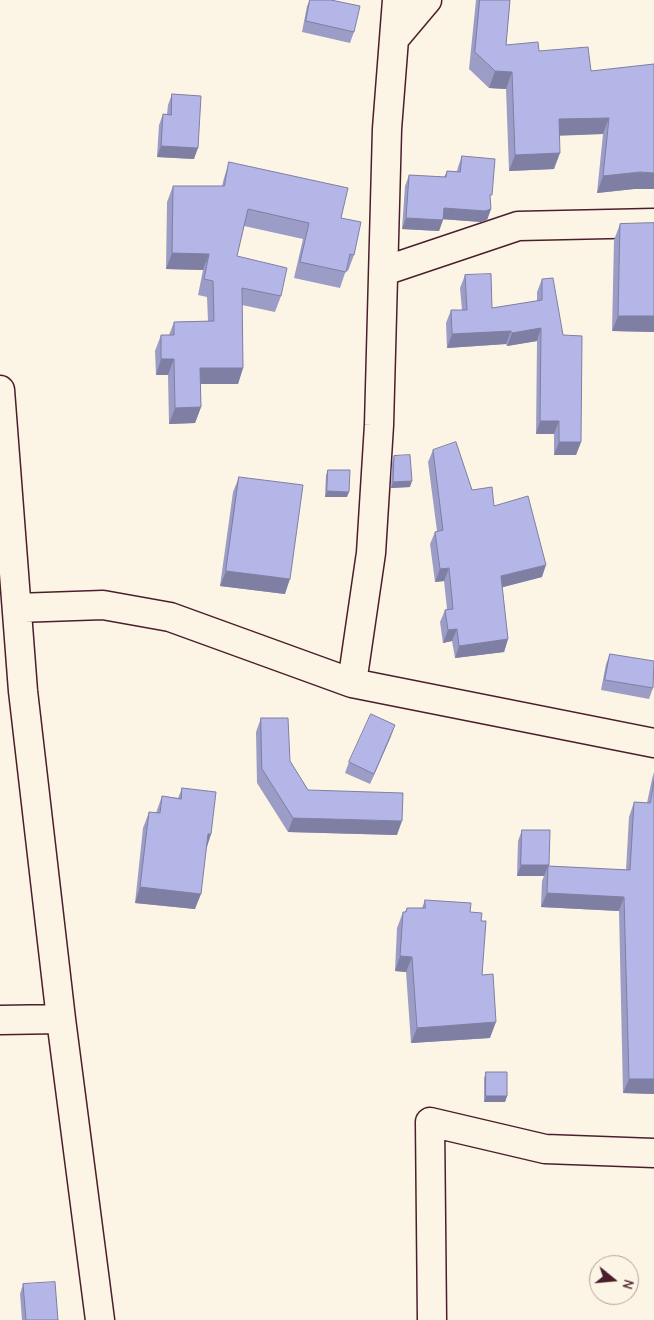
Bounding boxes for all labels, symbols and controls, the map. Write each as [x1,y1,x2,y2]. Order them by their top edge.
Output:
north arrow [589,1255,639,1305]
text: N [618,1277,637,1291]

